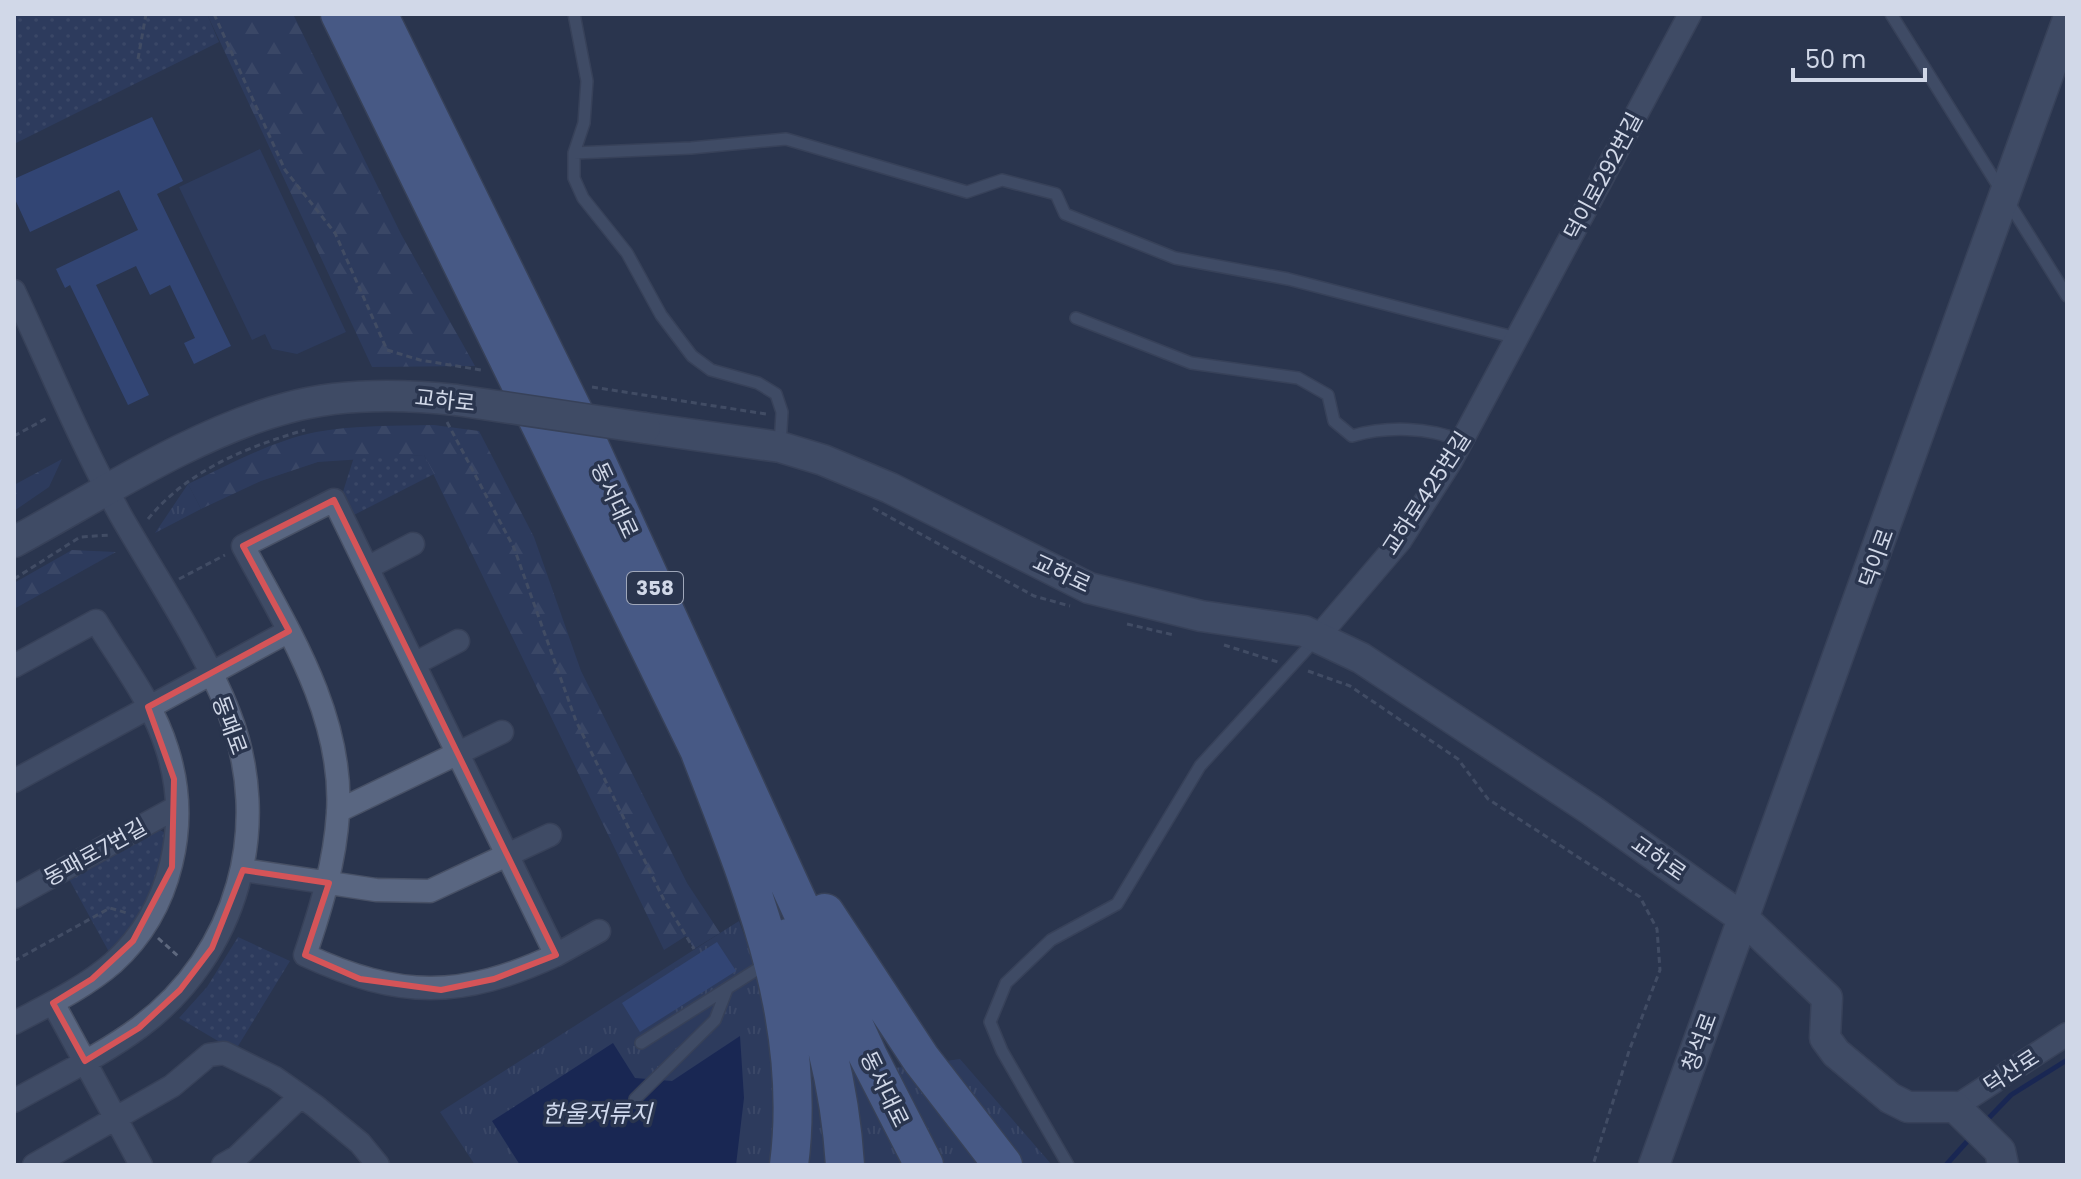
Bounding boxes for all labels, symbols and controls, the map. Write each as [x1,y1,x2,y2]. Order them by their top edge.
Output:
scale bar [1793,32,1925,82]
text: 50 m [1805,43,1866,76]
street label: 덕이로292번길 [1557,107,1650,245]
street label: 교하로 [413,382,477,419]
street label: 교하로425번길 [1375,425,1478,561]
street label: 동서대로 [583,457,646,543]
street label: 덕이로 [1852,524,1901,592]
street label: 교하로 [1028,547,1096,600]
road number: 358 [627,572,683,604]
street label: 동패로 [205,691,254,759]
street label: 동패로7번길 [38,811,152,893]
street label: 교하로 [1625,828,1692,889]
street label: 청석로 [1675,1008,1724,1076]
street label: 덕산로 [1977,1042,2045,1101]
street label: 동서대로 [853,1046,916,1132]
water label: 한울저류지 [542,1097,654,1130]

